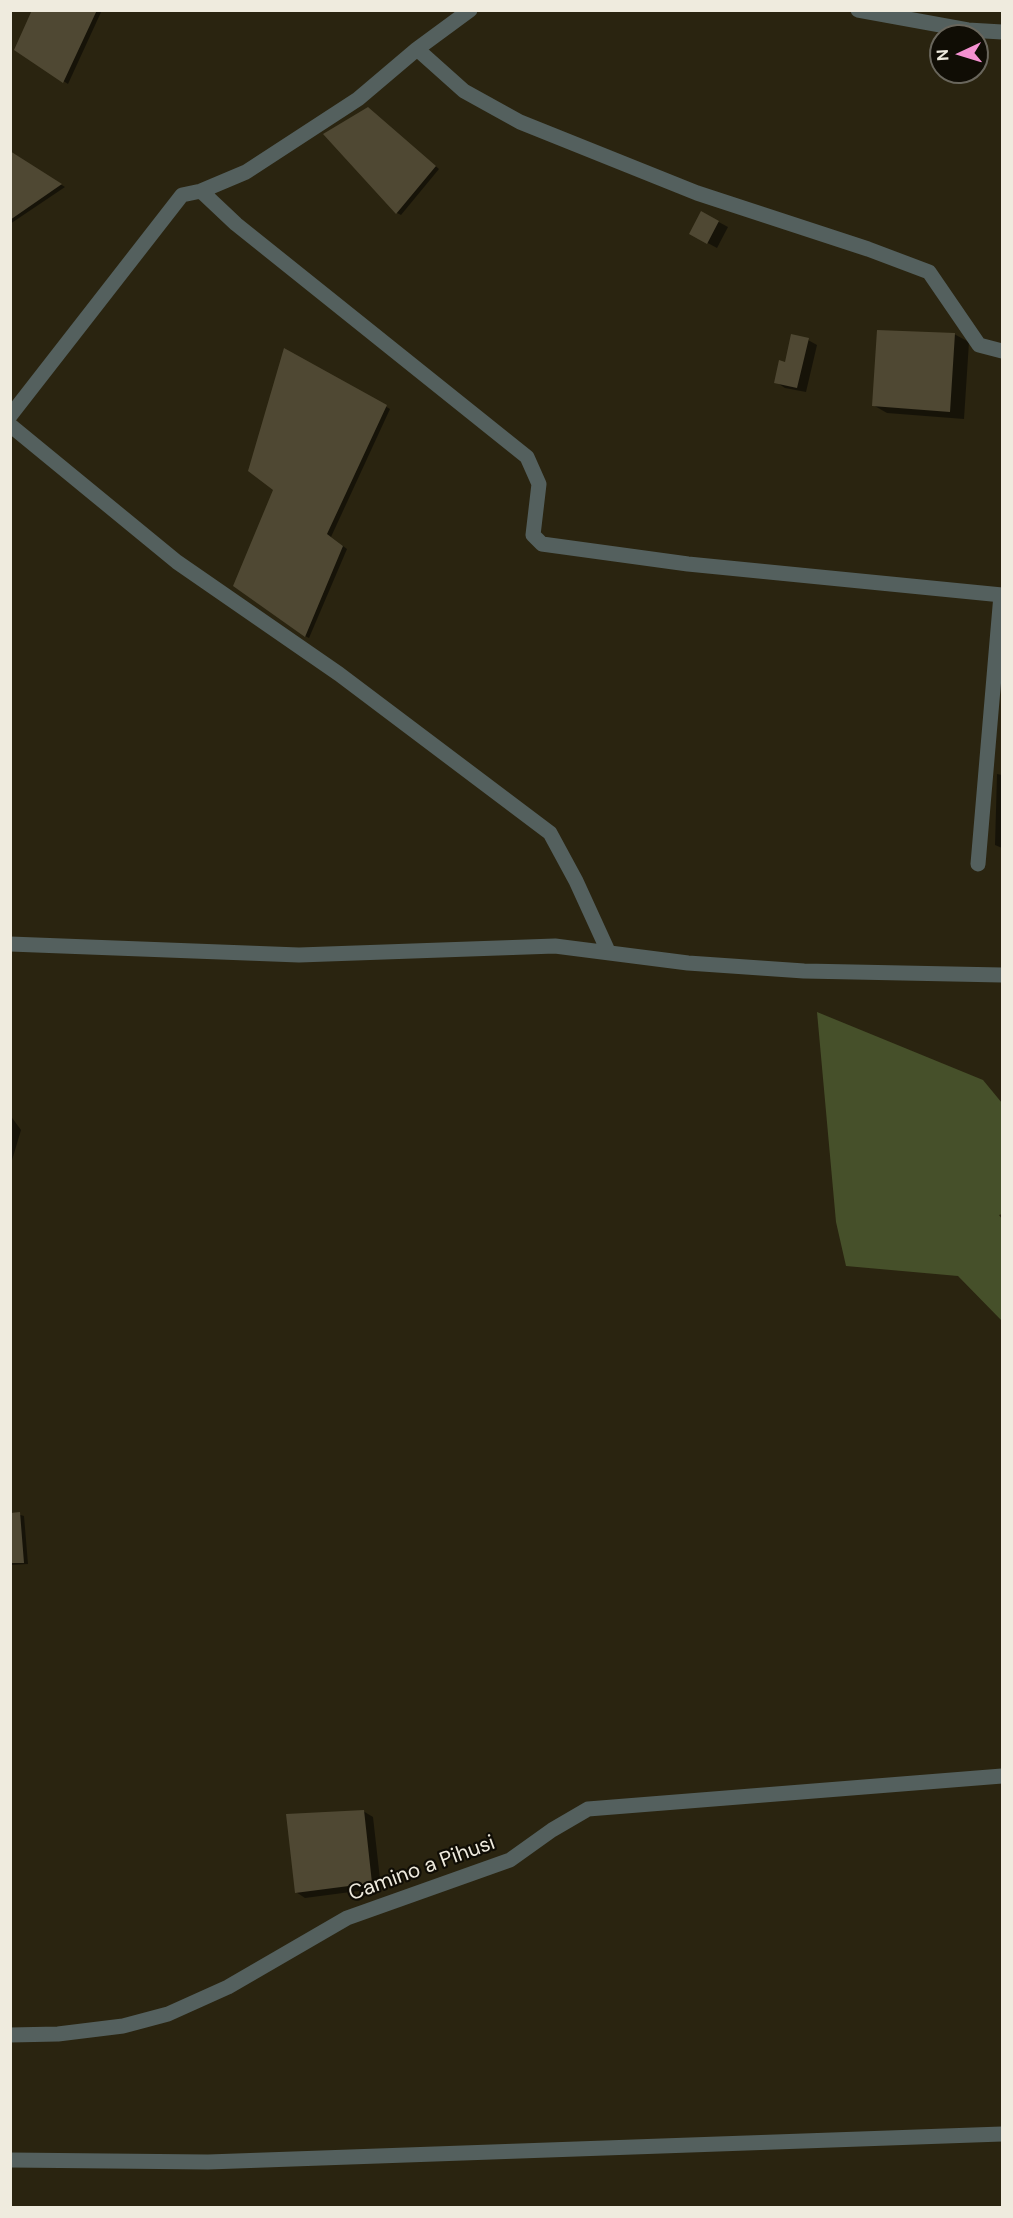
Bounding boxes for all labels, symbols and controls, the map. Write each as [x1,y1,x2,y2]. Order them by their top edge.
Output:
north arrow [929,24,989,84]
text: N [932,49,953,62]
street label: Camino a Pihusi [345,1831,499,1907]

